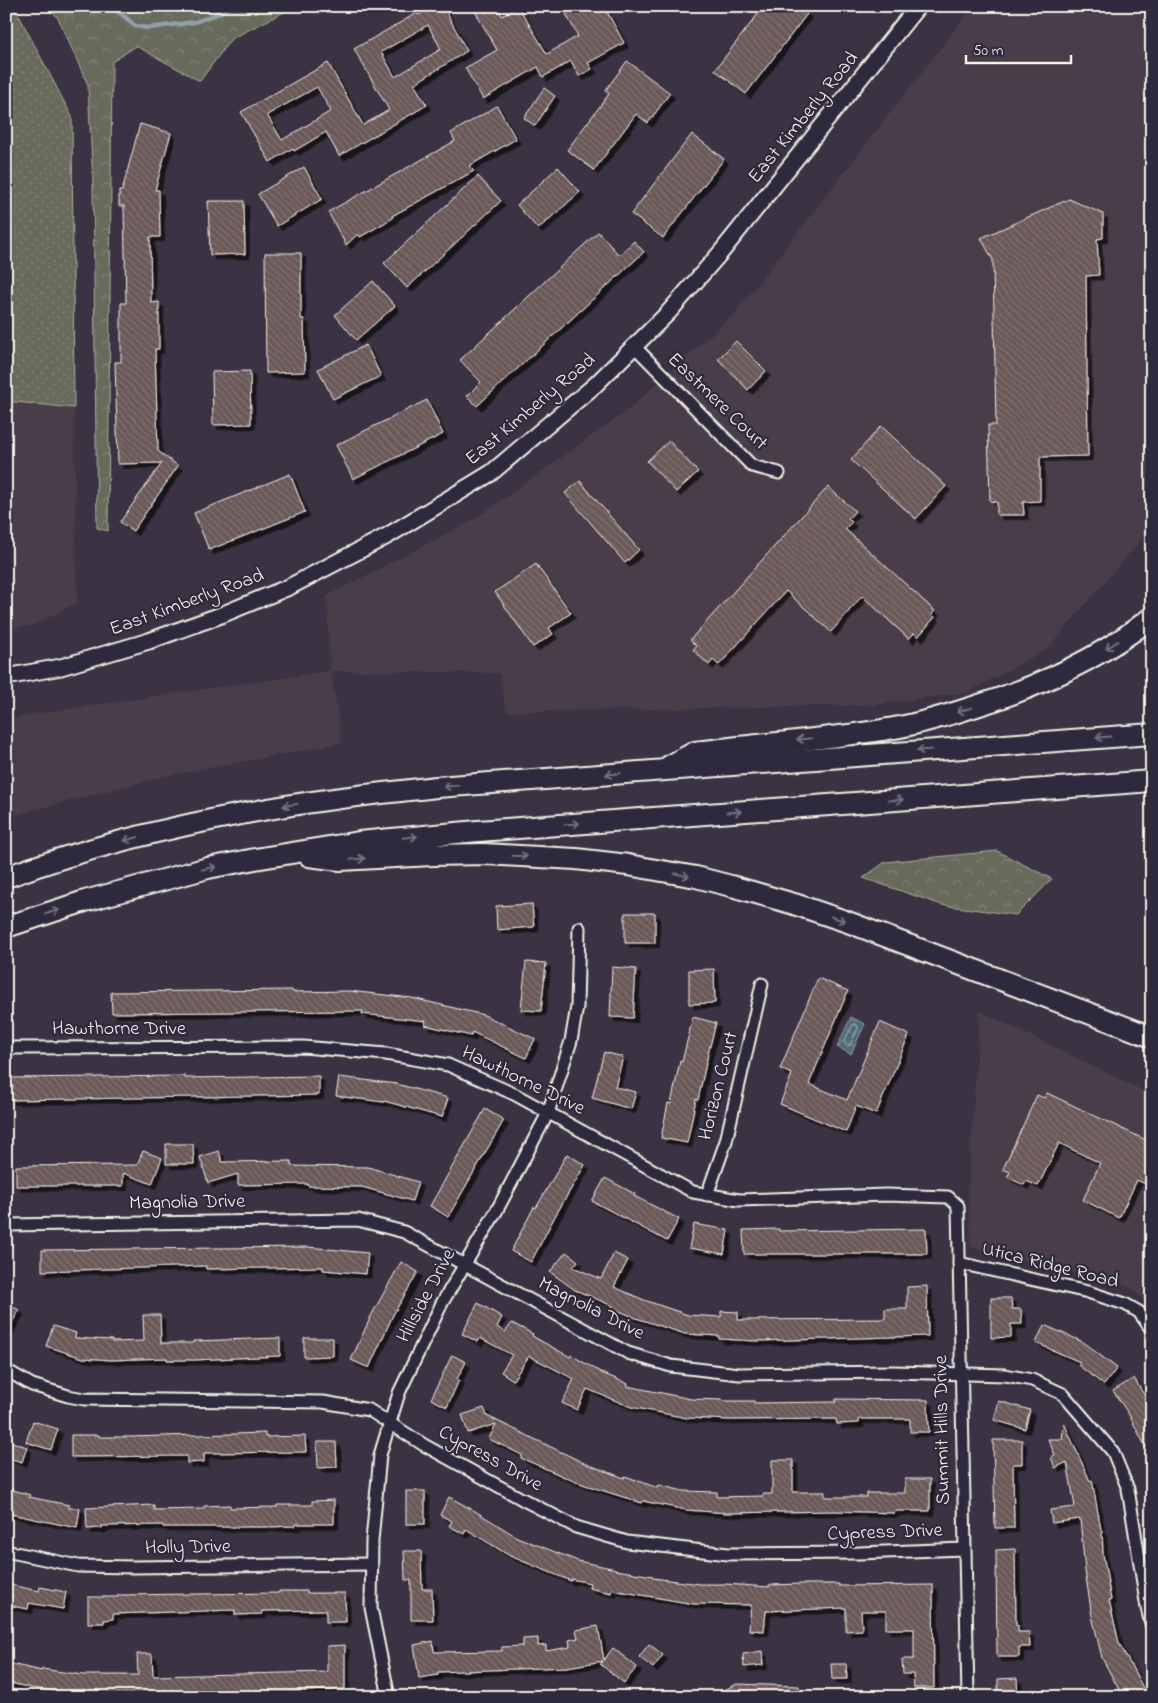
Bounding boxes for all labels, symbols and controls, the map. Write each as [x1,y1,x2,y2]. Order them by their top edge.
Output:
scale bar [966,32,1070,64]
text: 50 m [973,40,1004,62]
street label: East Kimberly Road [742,46,866,190]
street label: Eastmere Court [660,346,774,458]
street label: East Kimberly Road [459,347,603,473]
street label: East Kimberly Road [106,562,268,644]
one-way arrow [1106,641,1120,651]
one-way arrow [956,706,972,716]
one-way arrow [1095,732,1111,742]
one-way arrow [797,735,813,744]
one-way arrow [916,746,932,755]
one-way arrow [606,770,622,779]
one-way arrow [443,781,459,791]
one-way arrow [888,795,904,805]
one-way arrow [282,801,298,811]
one-way arrow [726,807,742,816]
one-way arrow [564,820,580,829]
one-way arrow [402,832,418,842]
one-way arrow [123,834,139,844]
one-way arrow [512,851,528,860]
one-way arrow [350,855,366,864]
one-way arrow [200,863,216,872]
one-way arrow [673,870,689,880]
one-way arrow [44,906,60,916]
one-way arrow [830,915,845,924]
street label: Hawthorne Drive [52,1015,186,1044]
street label: Horizon Court [691,1028,747,1143]
street label: Hawthorne Drive [456,1039,590,1123]
street label: Magnolia Drive [129,1187,245,1220]
street label: Utica Ridge Road [978,1235,1121,1298]
street label: Hillside Drive [390,1244,464,1348]
street label: Magnolia Drive [532,1270,649,1349]
street label: Summit Hills Drive [927,1355,959,1505]
street label: Cypress Drive [433,1418,547,1500]
street label: Cypress Drive [827,1516,943,1550]
street label: Holly Drive [145,1533,231,1563]

